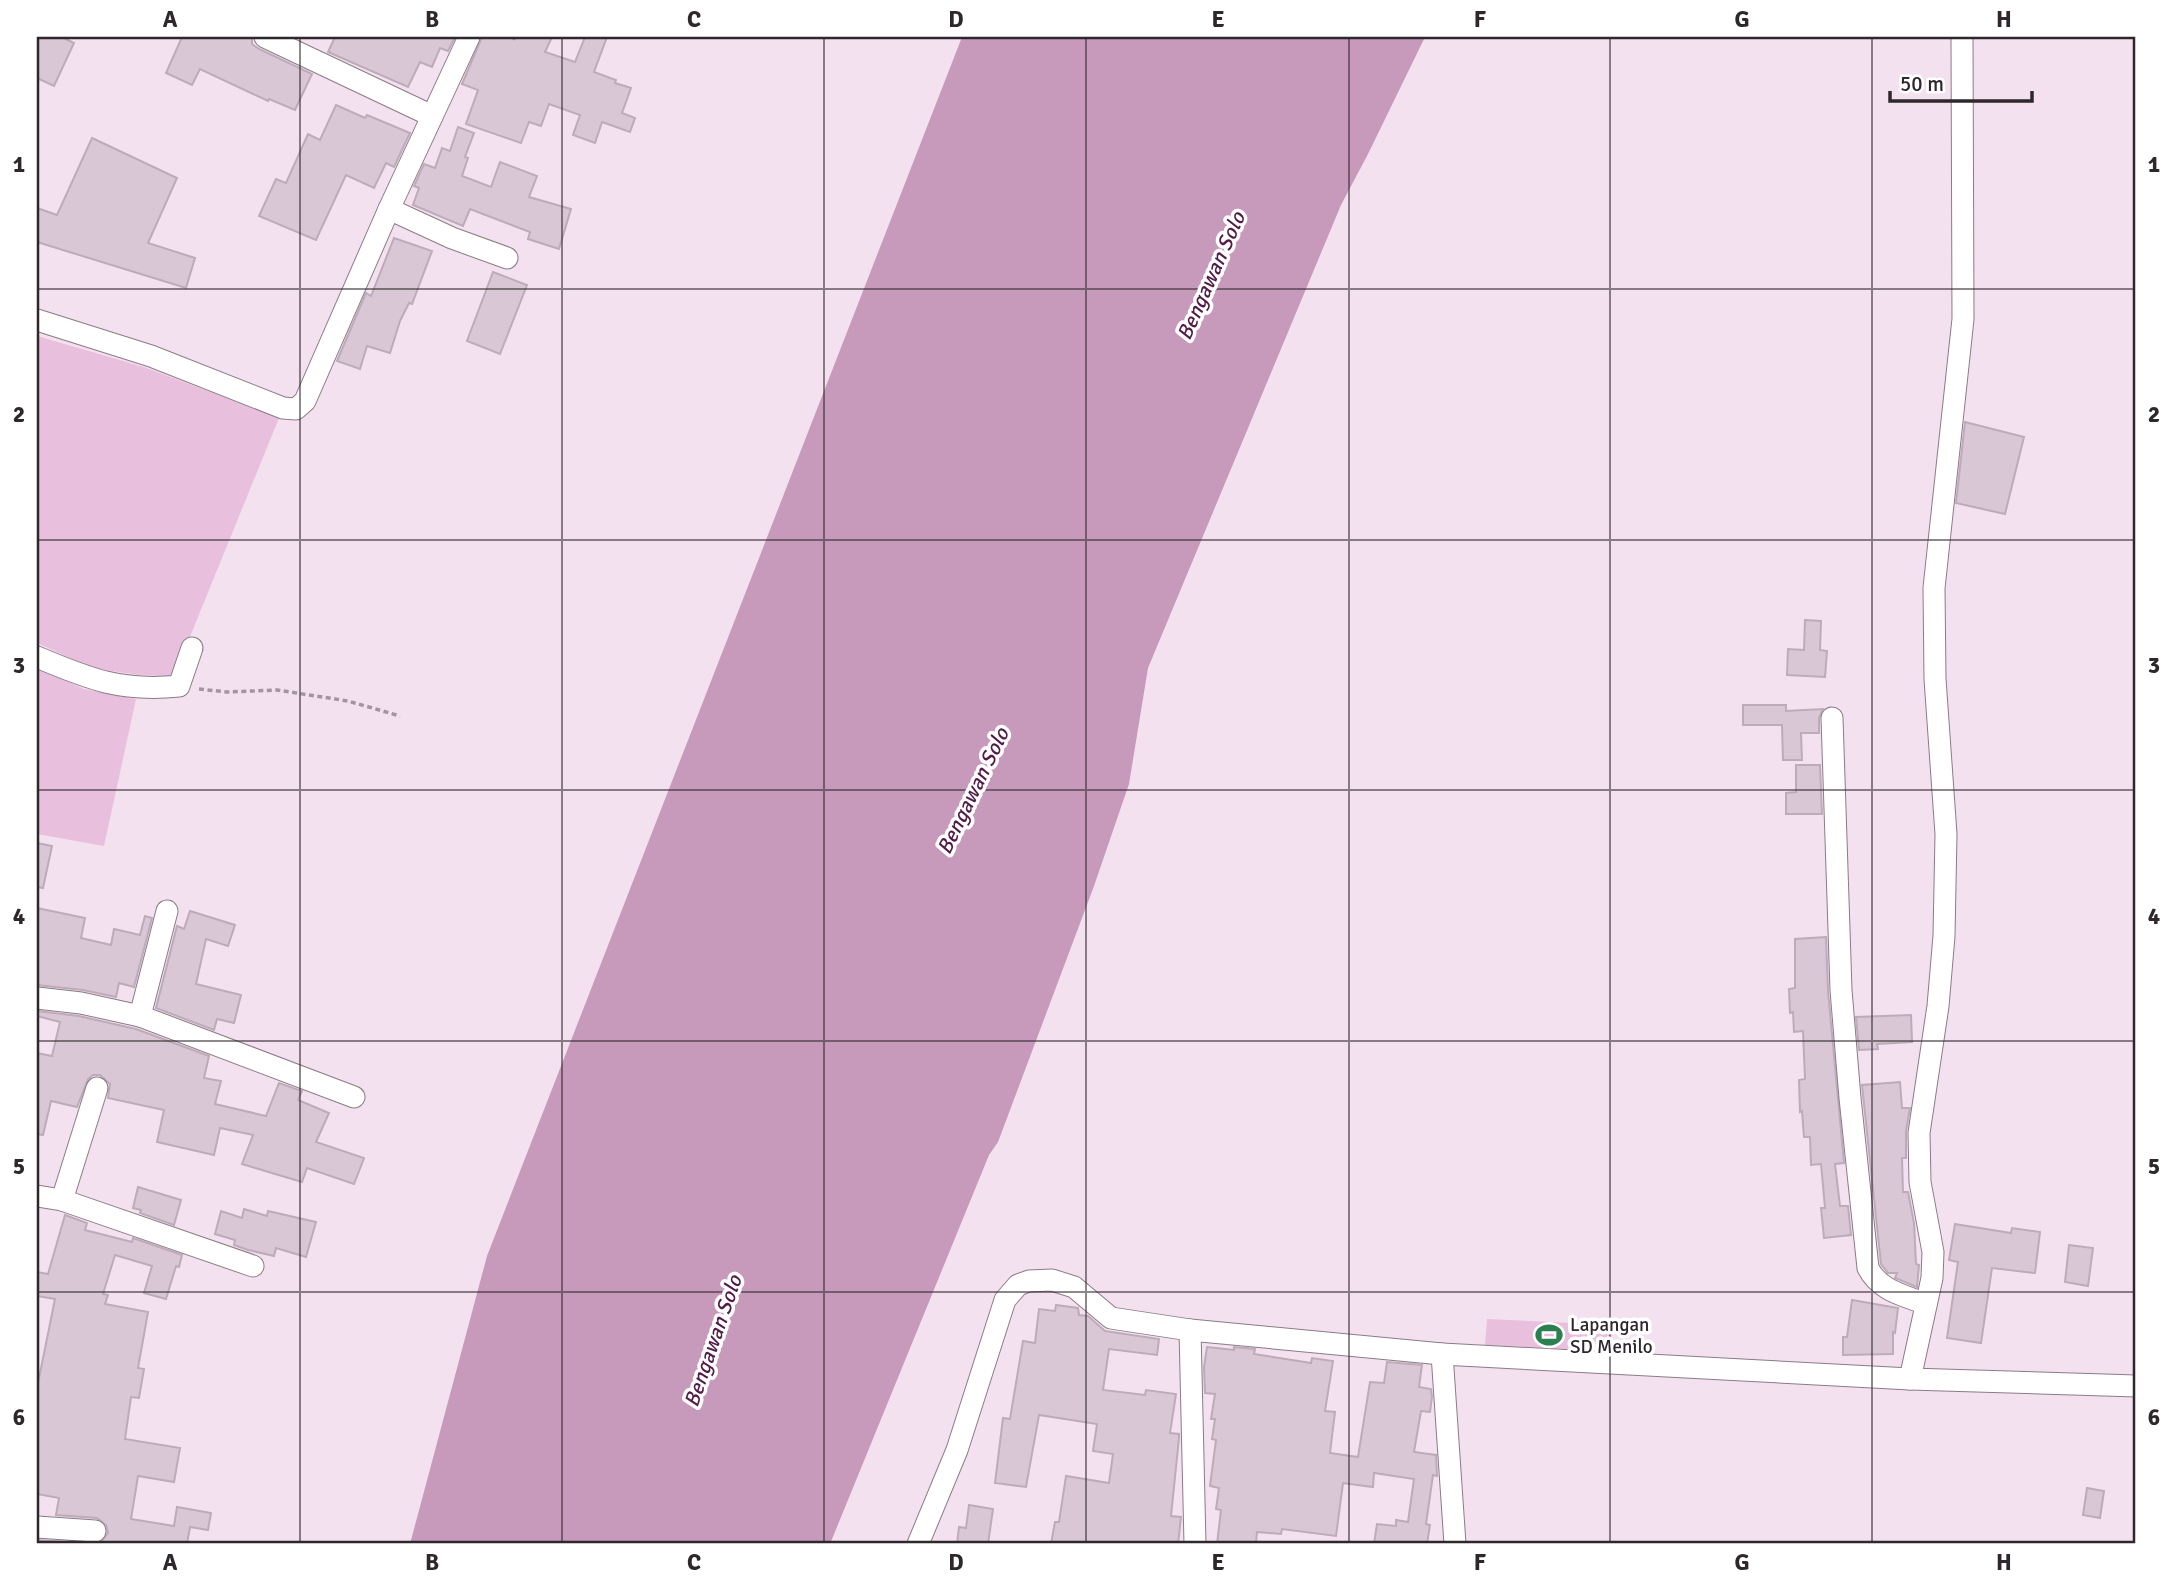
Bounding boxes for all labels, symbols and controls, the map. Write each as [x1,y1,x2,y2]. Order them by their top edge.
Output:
text: A [163,5,178,34]
text: B [425,5,439,34]
text: C [687,5,701,34]
text: D [948,5,964,34]
text: E [1211,5,1225,34]
text: F [1474,5,1486,34]
text: G [1734,5,1750,34]
text: H [1996,5,2012,34]
scale bar [1890,60,2031,104]
text: 50 m [1900,71,1944,97]
text: 1 [13,150,25,179]
text: 1 [2148,150,2160,179]
water label: Bengawan Solo [1171,207,1251,344]
text: 2 [13,400,25,429]
text: 2 [2148,400,2160,429]
text: 3 [13,651,25,680]
text: 3 [2148,651,2160,680]
water label: Bengawan Solo [931,723,1015,858]
text: 4 [13,902,25,931]
text: 4 [2148,902,2160,931]
text: 5 [13,1152,25,1181]
text: 5 [2148,1152,2160,1181]
water label: Bengawan Solo [678,1271,748,1410]
place label: Lapangan SD Menilo [1570,1313,1653,1359]
sports icon: Lapangan SD Menilo [1534,1320,1564,1350]
text: 6 [13,1403,25,1432]
text: 6 [2148,1403,2160,1432]
text: A [163,1548,178,1577]
text: B [425,1548,439,1577]
text: C [687,1548,701,1577]
text: D [948,1548,964,1577]
text: E [1211,1548,1225,1577]
text: F [1474,1548,1486,1577]
text: G [1734,1548,1750,1577]
text: H [1996,1548,2012,1577]

